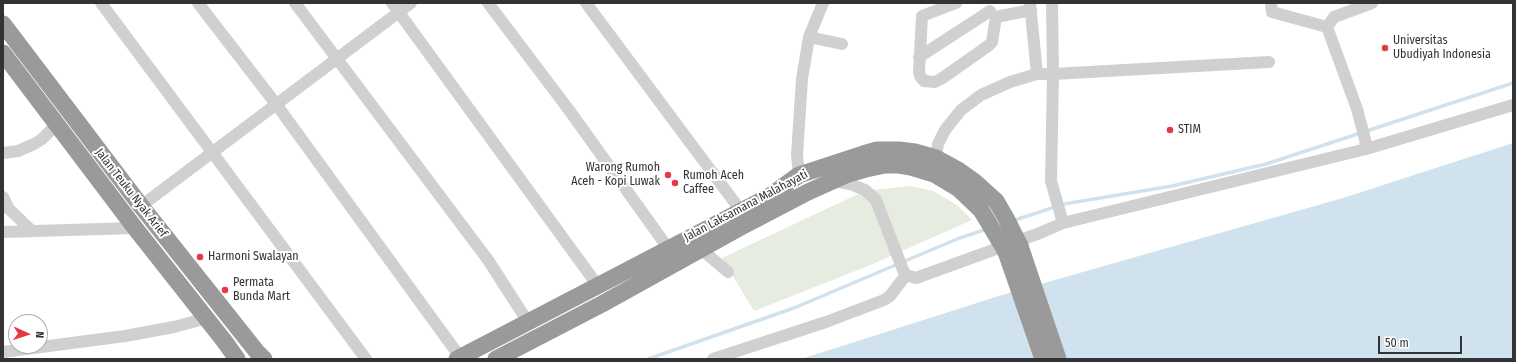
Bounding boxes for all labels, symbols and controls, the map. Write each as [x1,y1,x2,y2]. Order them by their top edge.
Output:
place label: Universitas Ubudiyah Indonesia [1393,34,1491,62]
marker: Universitas Ubudiyah Indonesia [1380,43,1390,53]
place label: STIM [1178,123,1201,137]
marker: STIM [1165,125,1175,135]
street label: Jalan Teuku Nyak Arief [92,146,170,240]
place label: Warong Rumoh Aceh - Kopi Luwak [571,161,660,189]
street label: Jalan Laksamana Malahayati [682,167,810,245]
place label: Rumoh Aceh Caffee [683,169,744,197]
marker: Warong Rumoh Aceh - Kopi Luwak [663,170,673,180]
marker: Rumoh Aceh Caffee [670,178,680,188]
place label: Harmoni Swalayan [208,250,299,264]
marker: Harmoni Swalayan [195,252,205,262]
place label: Permata Bunda Mart [233,276,290,304]
marker: Permata Bunda Mart [220,285,230,295]
north arrow [8,314,48,354]
scale bar [1380,328,1464,354]
text: N [33,331,46,338]
text: 50 m [1385,336,1409,350]

